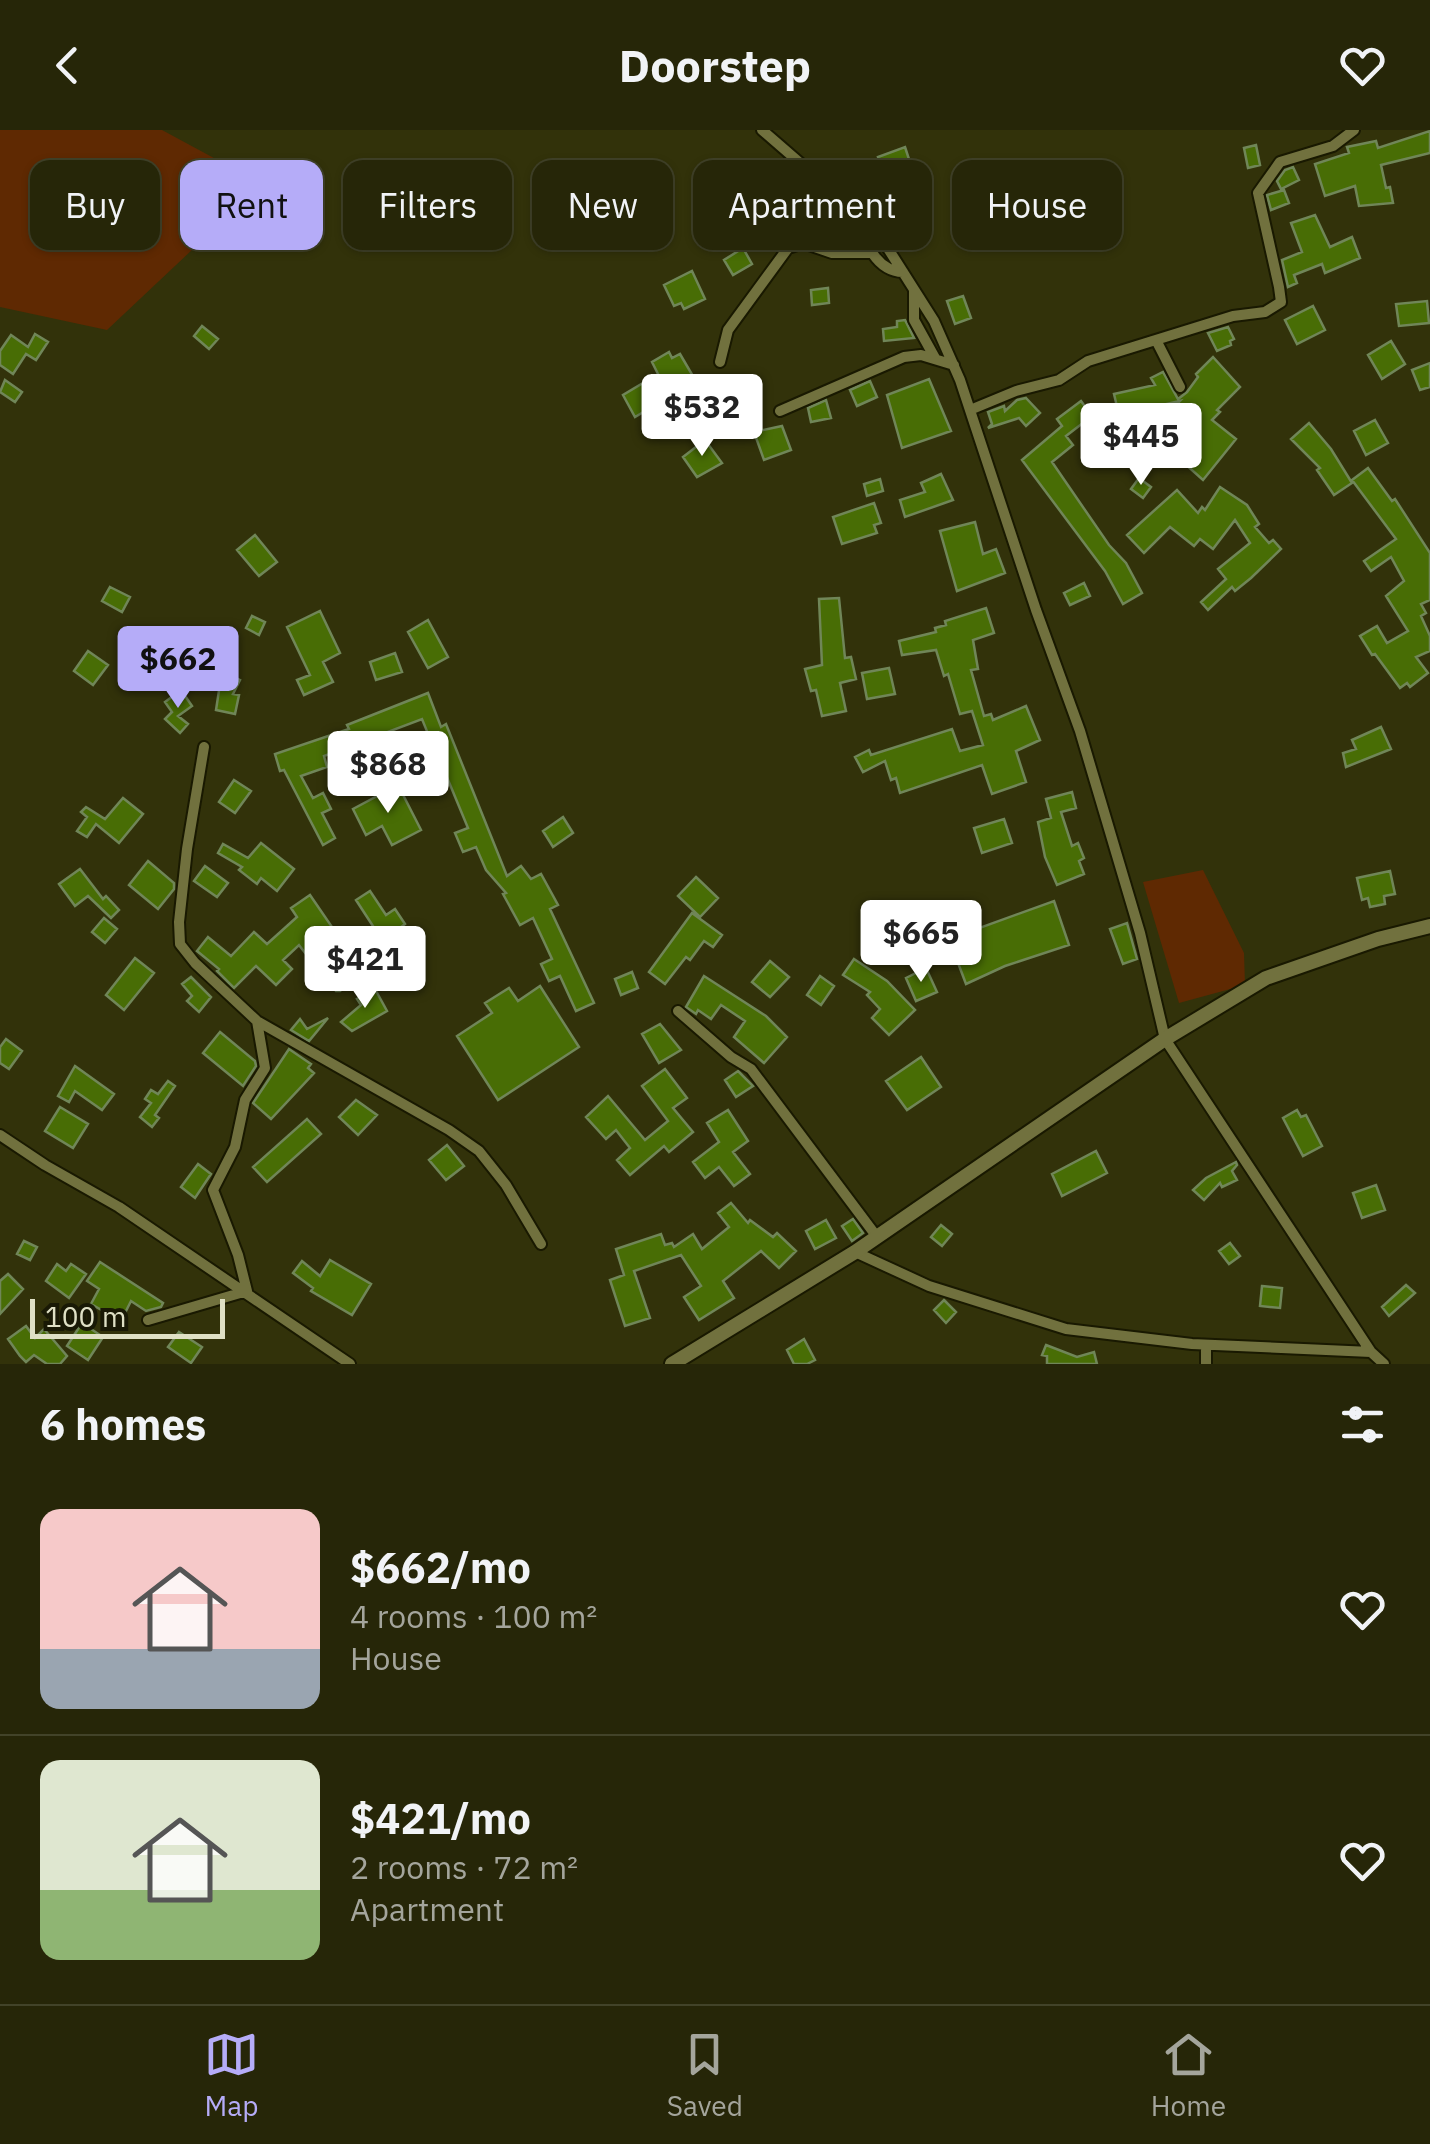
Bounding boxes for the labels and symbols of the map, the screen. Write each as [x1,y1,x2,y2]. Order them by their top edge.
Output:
pin: $532 [643,374,761,459]
pin: $445 [1082,403,1200,488]
pin: $662 [119,626,237,711]
pin: $868 [329,731,447,816]
pin: $665 [862,900,980,985]
pin: $421 [306,926,424,1011]
scale bar [30,1294,225,1338]

